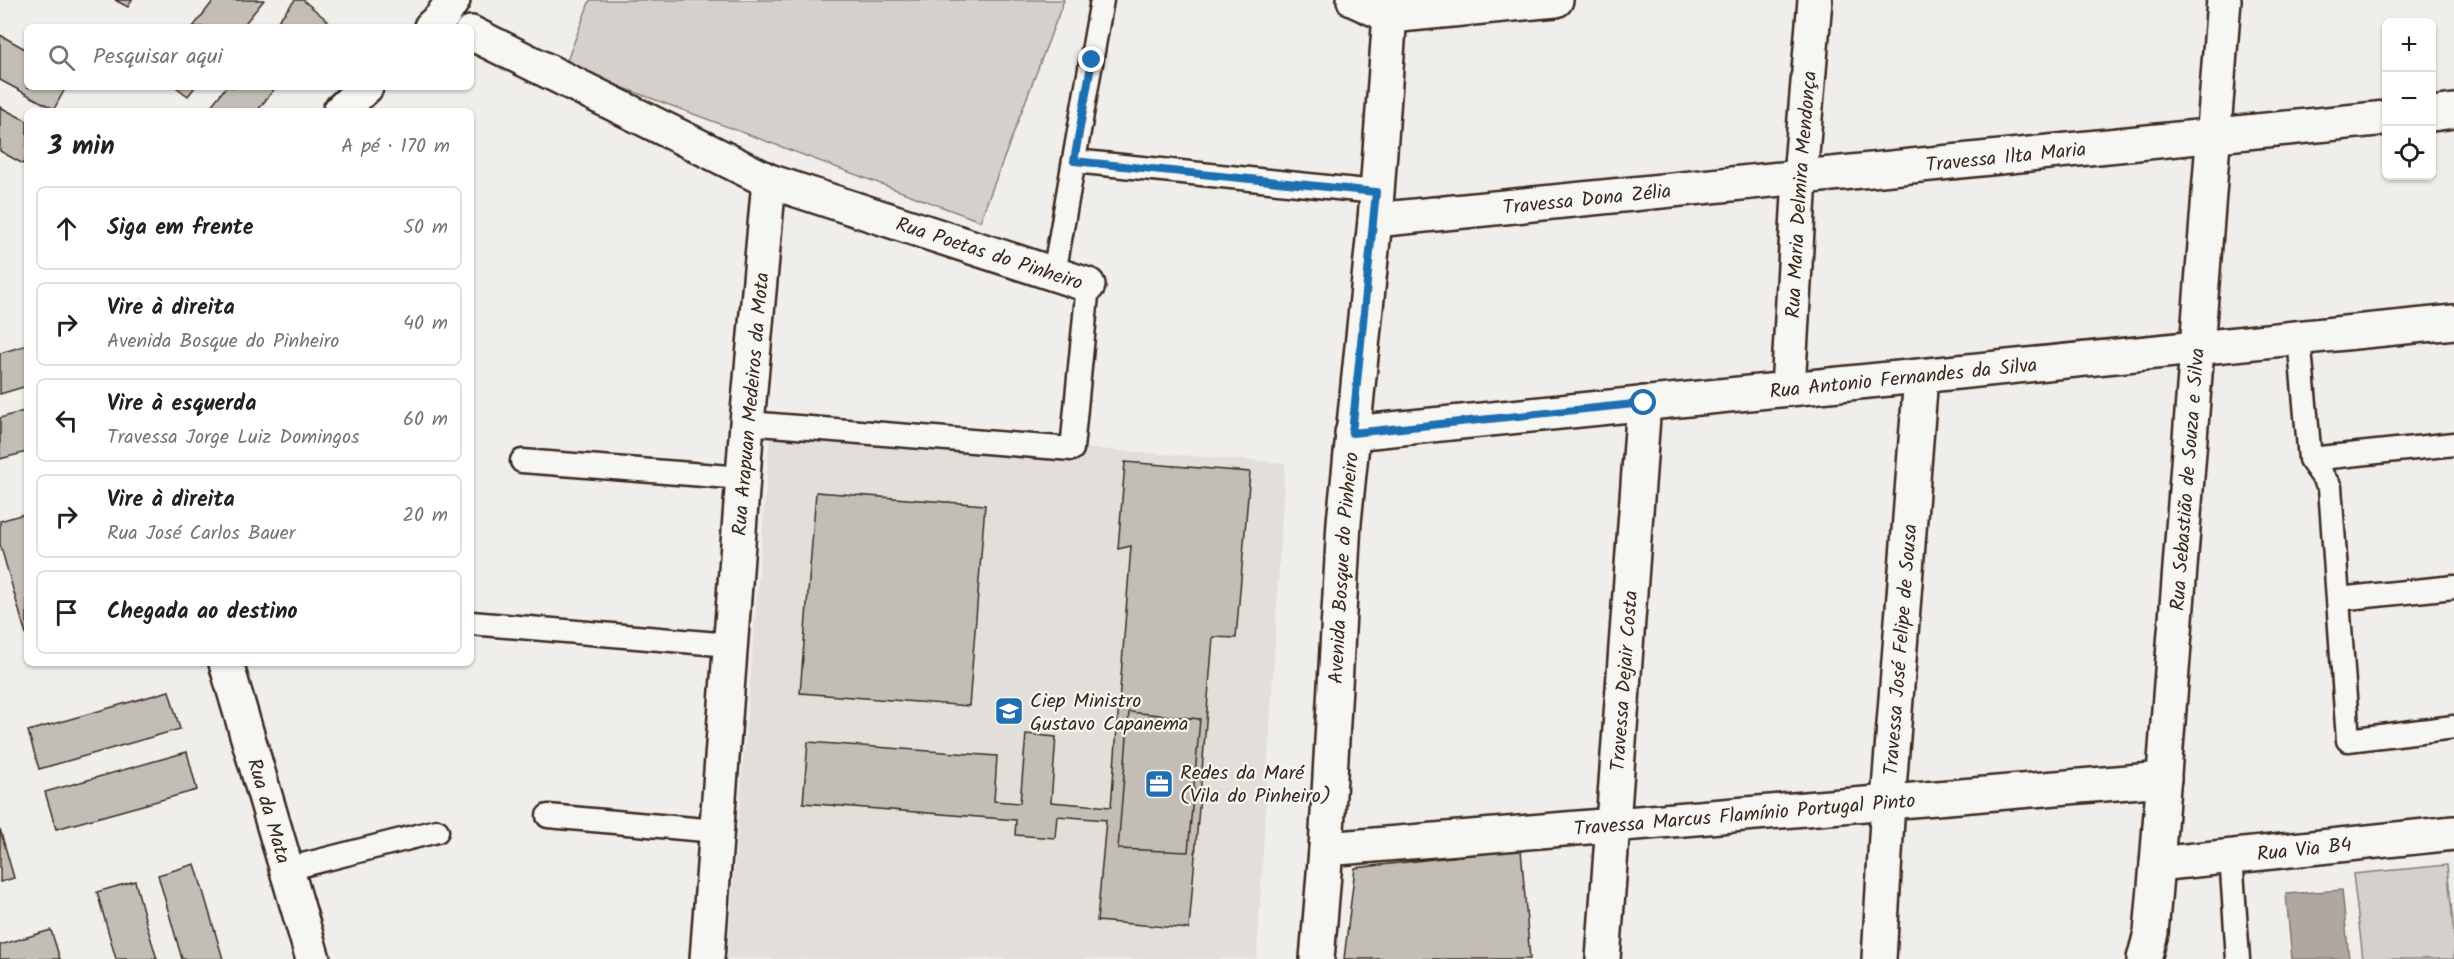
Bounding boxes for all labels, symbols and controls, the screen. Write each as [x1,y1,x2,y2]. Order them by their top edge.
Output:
map controls [2382,18,2436,180]
button: + [2382,18,2436,72]
search box [24,24,474,90]
text: Pesquisar aqui [93,40,223,75]
icon: search [45,41,78,74]
route end [1078,46,1104,72]
street label: Rua Maria Delmira Mendonça [1778,70,1827,319]
button: − [2382,72,2436,126]
text: 3 min [48,126,115,168]
button: locate [2382,126,2436,180]
text: A pé · 170 m [341,131,450,163]
street label: Travessa Ilta Maria [1924,134,2088,182]
street label: Travessa Dona Zélia [1501,176,1673,225]
street label: Rua Poetas do Pinheiro [891,209,1087,300]
text: Siga em frente [107,211,253,246]
icon: ahead [50,212,83,245]
text: 50 m [403,212,448,244]
street label: Rua Arapuan Medeiros da Mota [725,271,779,537]
text: Vire à direita [107,291,235,326]
icon: right [50,308,83,341]
text: 40 m [403,308,448,340]
text: Avenida Bosque do Pinheiro [107,326,339,358]
street label: Rua Sebastião de Souza e Silva [2163,347,2215,612]
street label: Rua Antonio Fernandes da Silva [1768,350,2039,409]
text: Vire à esquerda [107,387,256,422]
route start [1630,389,1656,415]
icon: left [50,404,83,437]
text: 60 m [403,404,448,436]
text: Travessa Jorge Luiz Domingos [107,422,360,454]
street label: Avenida Bosque do Pinheiro [1321,451,1369,685]
text: Vire à direita [107,483,235,518]
icon: right [50,500,83,533]
text: 20 m [402,500,448,532]
text: Rua José Carlos Bauer [107,518,295,550]
street label: Travessa José Felipe de Sousa [1876,523,1927,777]
street label: Travessa Dejair Costa [1603,589,1648,772]
text: Chegada ao destino [107,595,298,630]
icon: arrive [50,596,83,629]
place label: Ciep Ministro Gustavo Capanema [1030,686,1188,741]
school or university icon: Ciep Ministro Gustavo Capanema [993,695,1025,727]
street label: Rua da Mata [237,755,298,868]
place label: Redes da Maré (Vila do Pinheiro) [1180,758,1331,813]
office icon: Redes da Maré (Vila do Pinheiro) [1143,768,1175,800]
street label: Travessa Marcus Flamínio Portugal Pinto [1573,786,1917,846]
street label: Rua Via B4 [2255,830,2353,871]

